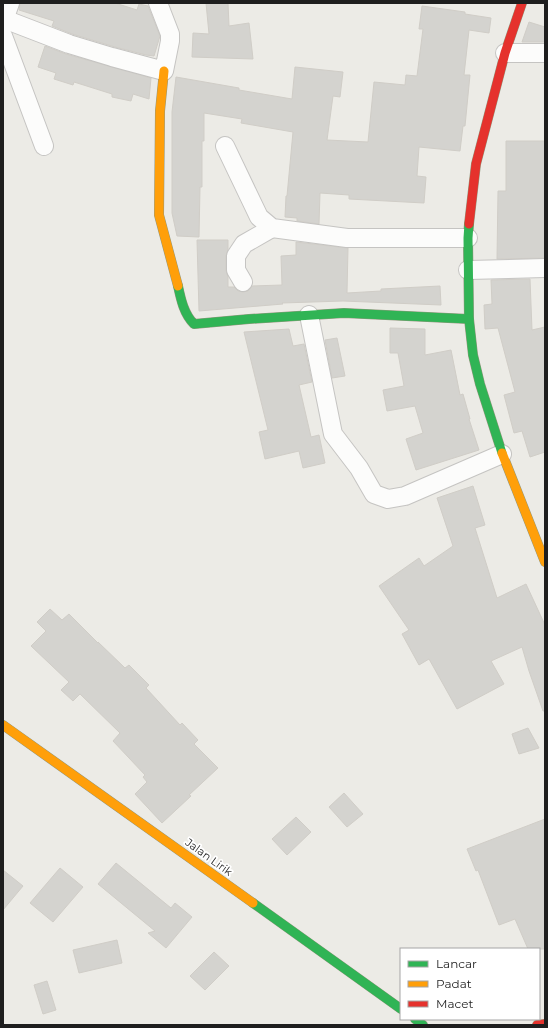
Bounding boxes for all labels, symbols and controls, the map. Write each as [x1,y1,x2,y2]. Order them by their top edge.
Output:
street label: Jalan Lirik [182,835,236,879]
legend [400,948,540,1020]
text: Lancar [436,956,477,971]
text: Padat [436,976,472,991]
text: Macet [436,996,473,1011]

